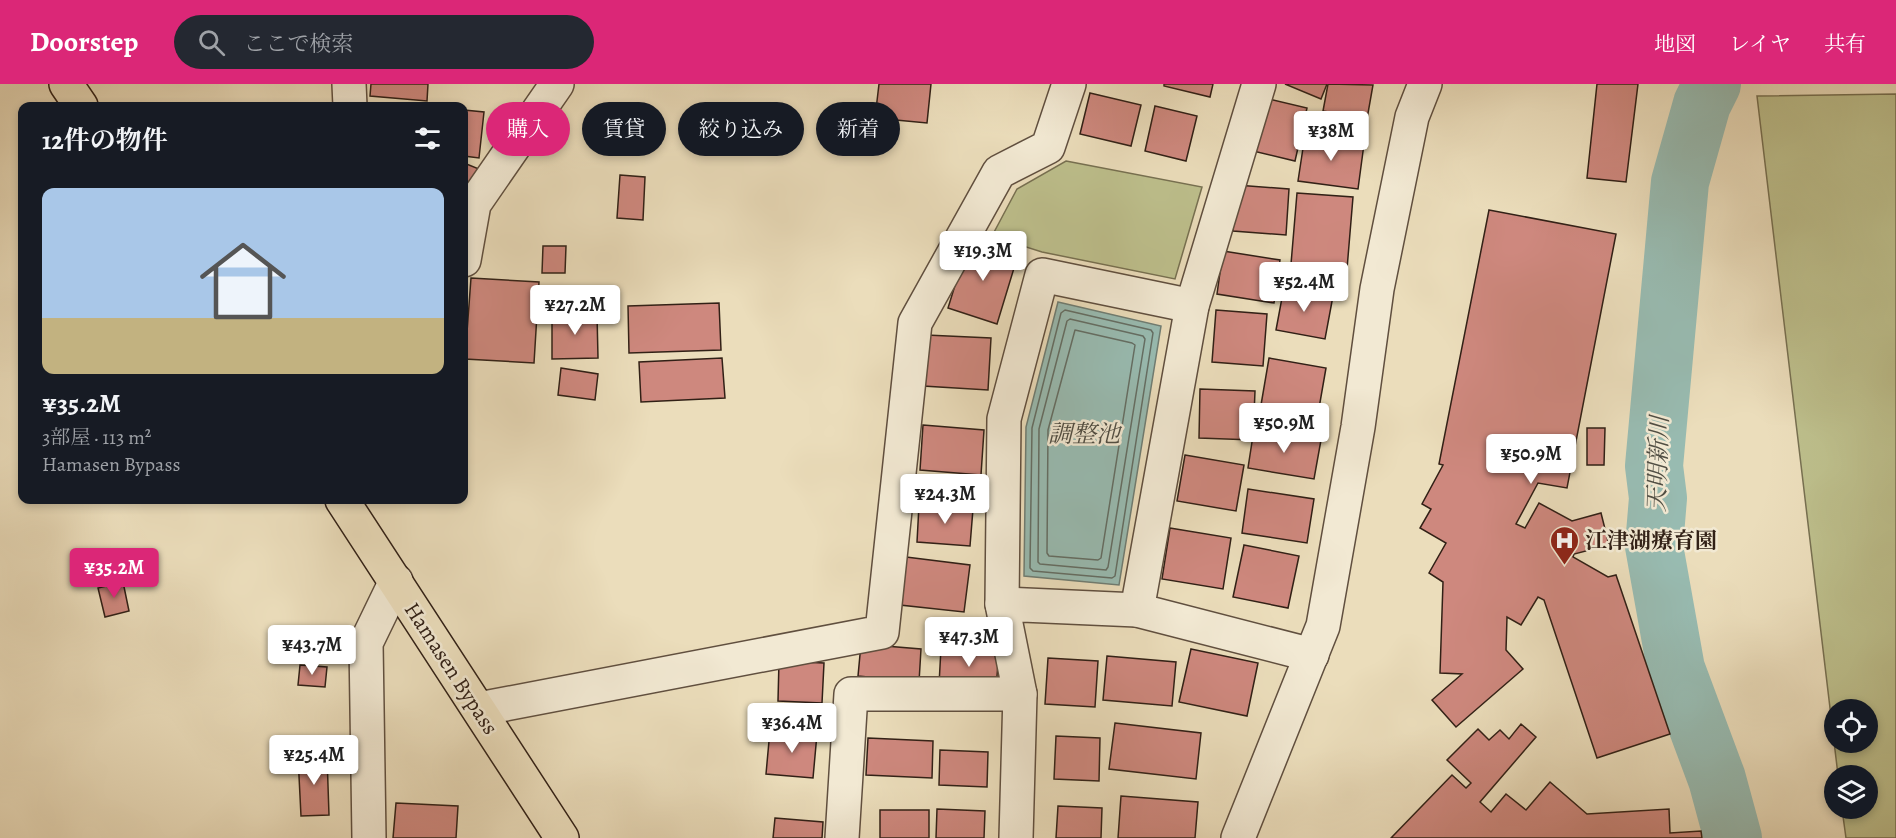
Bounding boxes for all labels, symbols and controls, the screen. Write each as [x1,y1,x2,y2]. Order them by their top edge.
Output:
search box [174,15,594,69]
text: Doorstep [30,23,138,61]
icon: search [195,26,228,59]
text: ここで検索 [243,29,353,59]
text: 地図 [1654,30,1696,58]
text: レイヤ [1729,30,1791,58]
text: 共有 [1824,30,1866,58]
chip: 購入 [486,102,570,156]
chip: 賃貸 [582,102,666,156]
chip: 絞り込み [678,102,804,156]
chip: 新着 [816,102,900,156]
pin: ¥38M [1295,111,1367,162]
text: ¥38M [1308,117,1354,144]
icon: filters [411,122,444,155]
text: 12件の物件 [42,123,168,158]
icon: home [189,227,297,335]
pin: ¥19.3M [934,231,1032,282]
text: ¥19.3M [954,237,1012,264]
pin: ¥52.4M [1255,262,1353,313]
text: ¥52.4M [1273,268,1335,295]
pin: ¥27.2M [526,285,624,336]
text: ¥27.2M [544,291,606,318]
text: ¥35.2M [42,386,121,421]
pin: ¥50.9M [1235,403,1333,454]
text: ¥50.9M [1253,409,1315,436]
water label: 天明新川 [1640,412,1676,513]
water label: 調整池 [1048,418,1123,450]
text: 3部屋 · 113 m² [42,424,151,451]
pin: ¥50.9M [1482,434,1580,485]
text: ¥50.9M [1500,440,1562,467]
text: Hamasen Bypass [42,451,181,478]
pin: ¥24.3M [896,474,994,525]
text: ¥24.3M [914,480,976,507]
hospital icon: 江津湖療育園 [1548,524,1580,566]
place label: 江津湖療育園 [1585,526,1717,556]
pin: ¥35.2M [65,548,163,599]
text: ¥35.2M [84,554,144,581]
street label: Hamasen Bypass [397,596,505,741]
pin: ¥47.3M [920,617,1018,668]
text: ¥47.3M [939,623,999,650]
pin: ¥43.7M [263,625,361,676]
text: ¥43.7M [282,631,342,658]
map controls [1824,699,1878,819]
button: locate [1824,699,1878,753]
pin: ¥36.4M [743,703,841,754]
text: ¥36.4M [761,709,823,736]
pin: ¥25.4M [265,735,363,786]
text: ¥25.4M [283,741,345,768]
button: layers [1824,765,1878,819]

